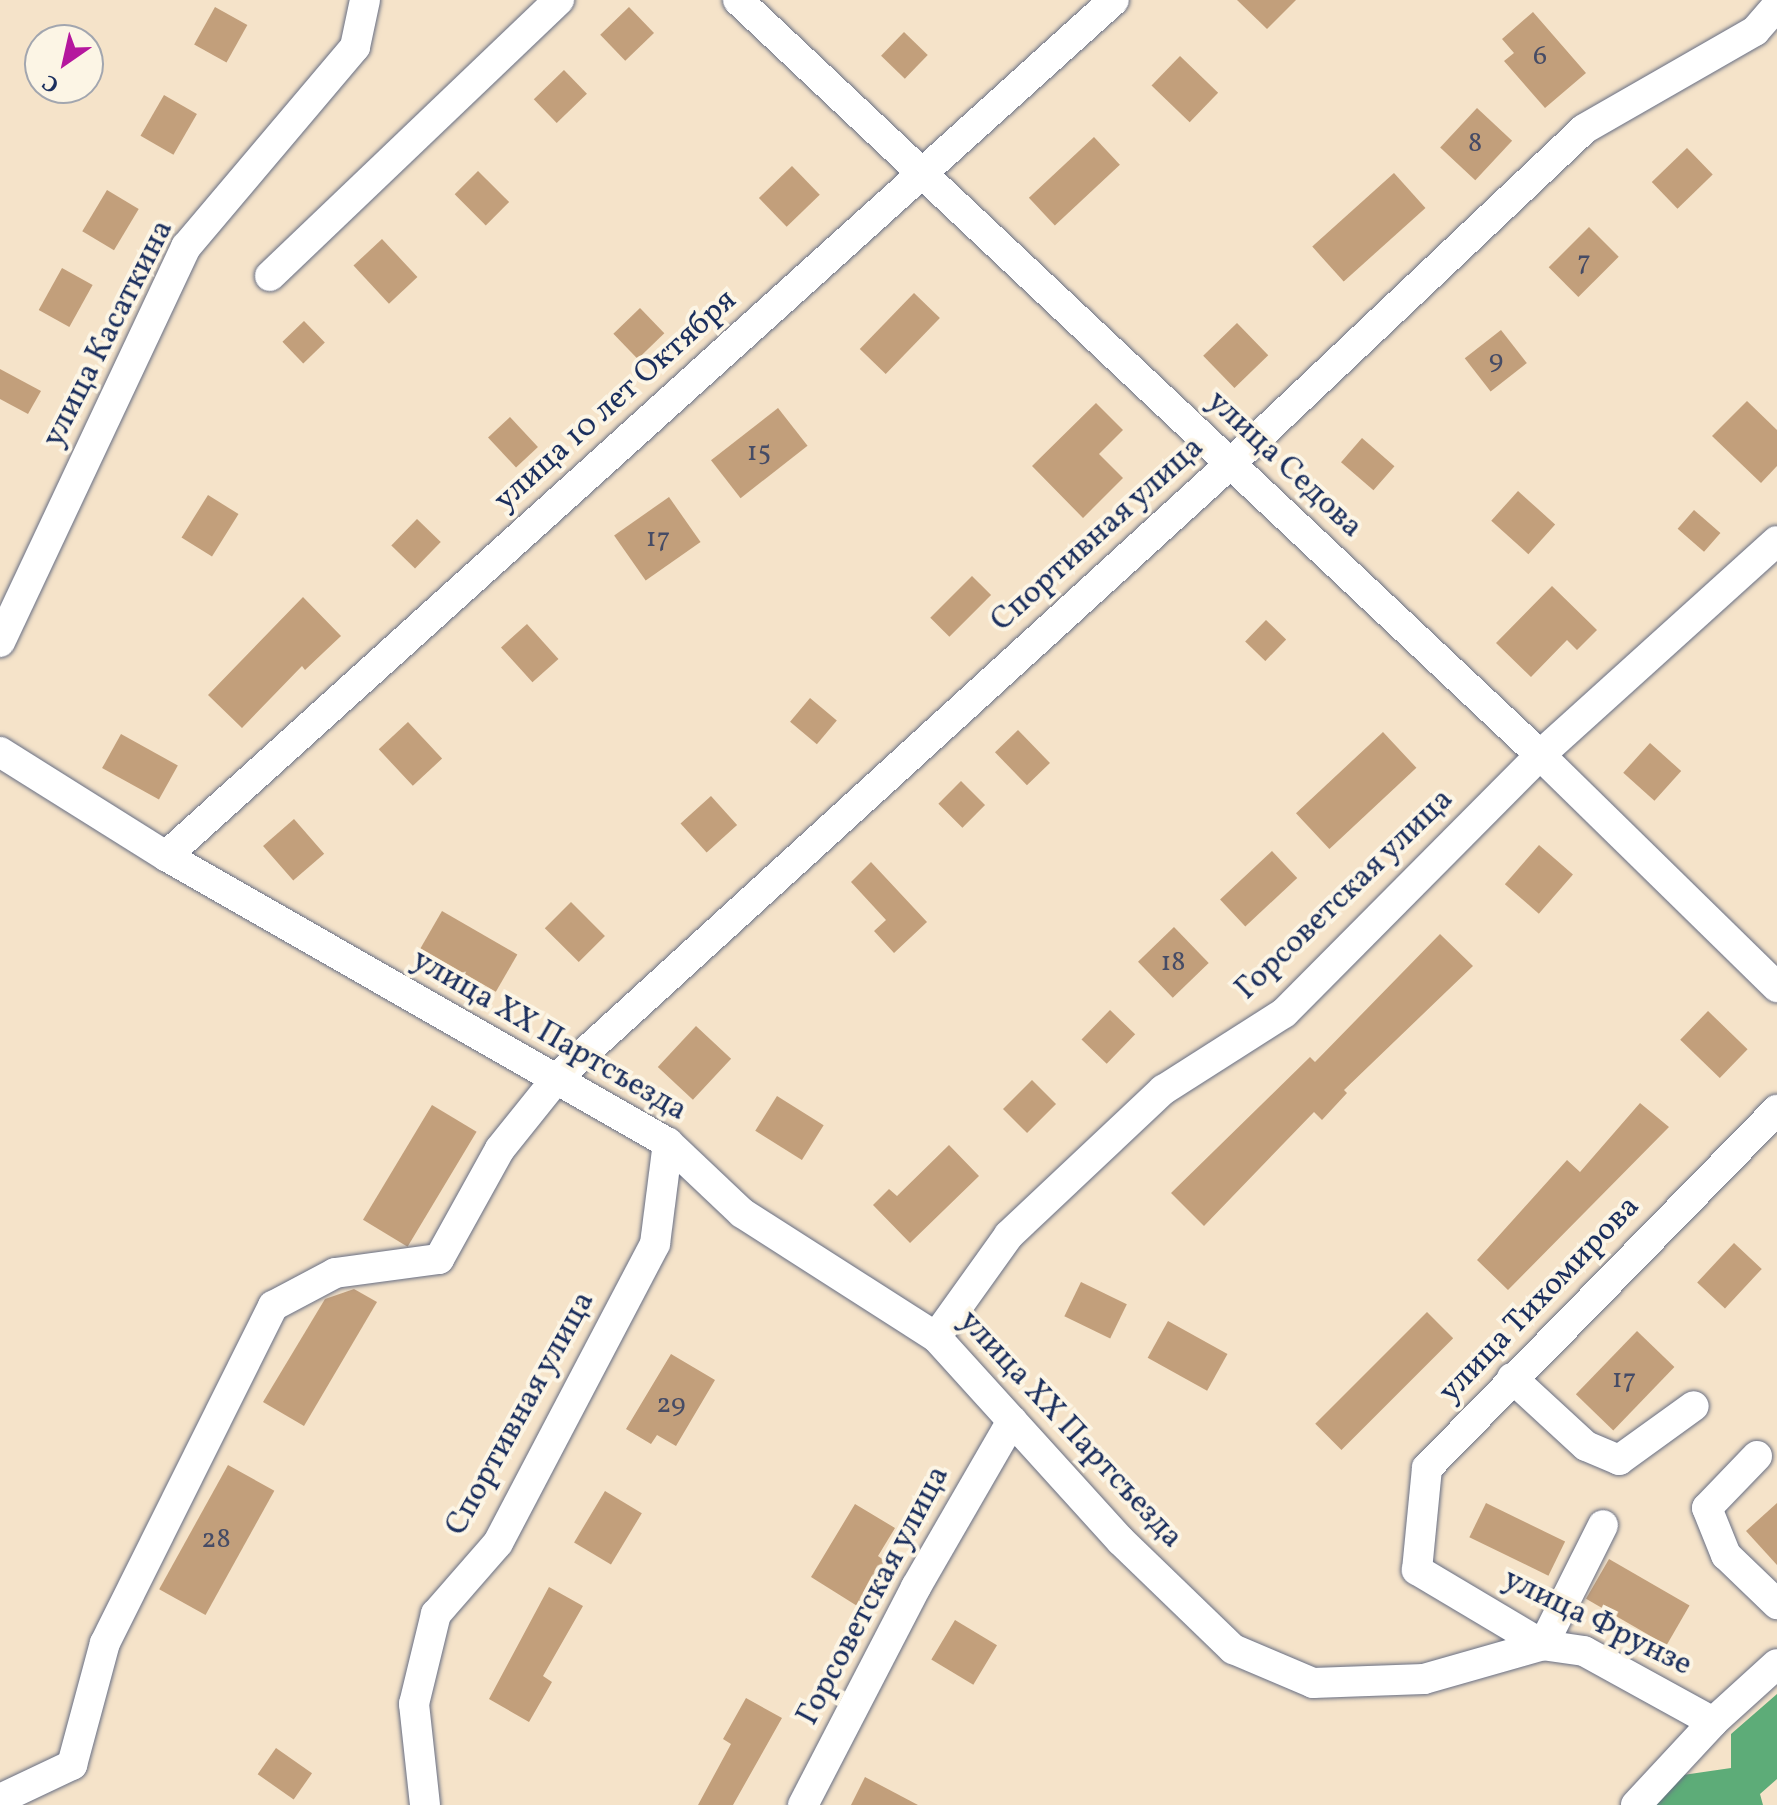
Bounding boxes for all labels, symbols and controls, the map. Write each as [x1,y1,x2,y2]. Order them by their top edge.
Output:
north arrow [24,24,104,104]
house number: 6 [1533,40,1547,74]
text: С [37,66,66,99]
house number: 8 [1468,127,1482,161]
street label: улица Касаткина [35,214,183,454]
house number: 7 [1577,245,1591,279]
street label: улица 10 лет Октября [487,282,745,520]
house number: 9 [1489,344,1503,378]
street label: улица Седова [1198,383,1370,547]
street label: Спортивная улица [983,429,1213,641]
house number: 15 [747,436,771,470]
house number: 17 [646,522,670,556]
street label: Горсоветская улица [1228,781,1462,1009]
street label: улица XX Партсъезда [405,941,693,1131]
house number: 18 [1160,946,1186,980]
street label: улица Тихомирова [1431,1188,1649,1412]
street label: Спортивная улица [438,1285,604,1543]
street label: улица XX Партсъезда [950,1303,1190,1557]
house number: 17 [1612,1363,1636,1397]
house number: 29 [656,1388,686,1422]
street label: Горсоветская улица [789,1459,959,1733]
house number: 28 [201,1523,231,1557]
street label: улица Фрунзе [1496,1561,1698,1685]

